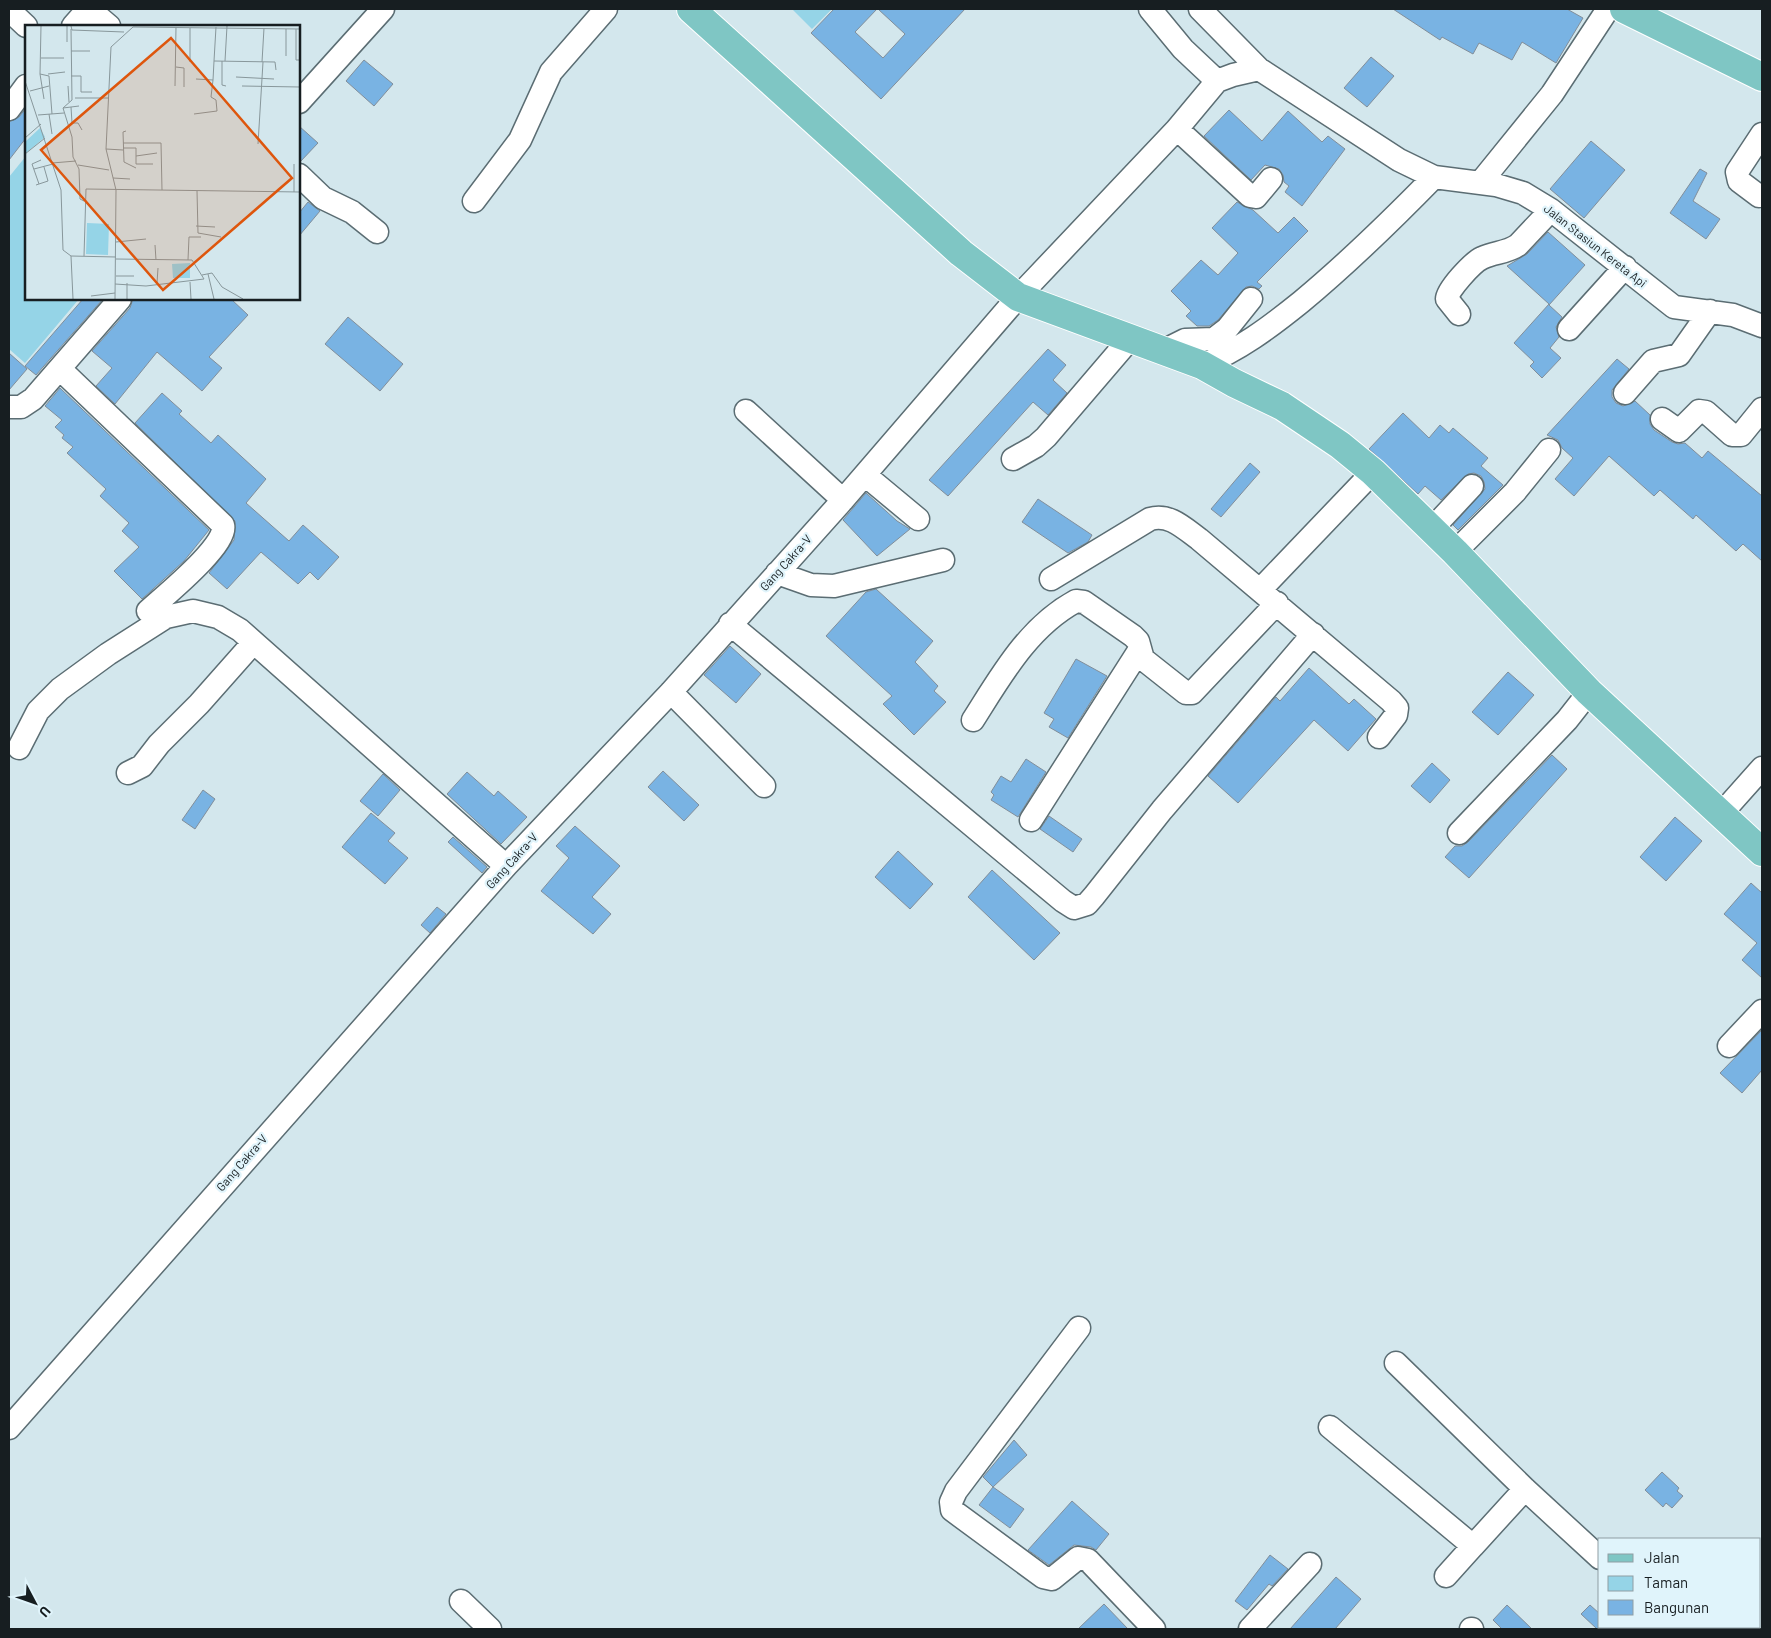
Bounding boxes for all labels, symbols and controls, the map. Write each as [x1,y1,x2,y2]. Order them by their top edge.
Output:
inset map [25,25,300,300]
street label: Jalan Stasiun Kereta Api [1541,201,1650,290]
street label: Gang Cakra-V [757,532,814,593]
street label: Gang Cakra-V [483,830,540,891]
street label: Gang Cakra-V [213,1131,270,1193]
legend [1598,1538,1761,1628]
text: Jalan [1644,1548,1680,1566]
text: Taman [1644,1573,1688,1591]
north arrow [10,1578,60,1628]
text: Bangunan [1644,1598,1709,1616]
text: U [36,1603,54,1621]

